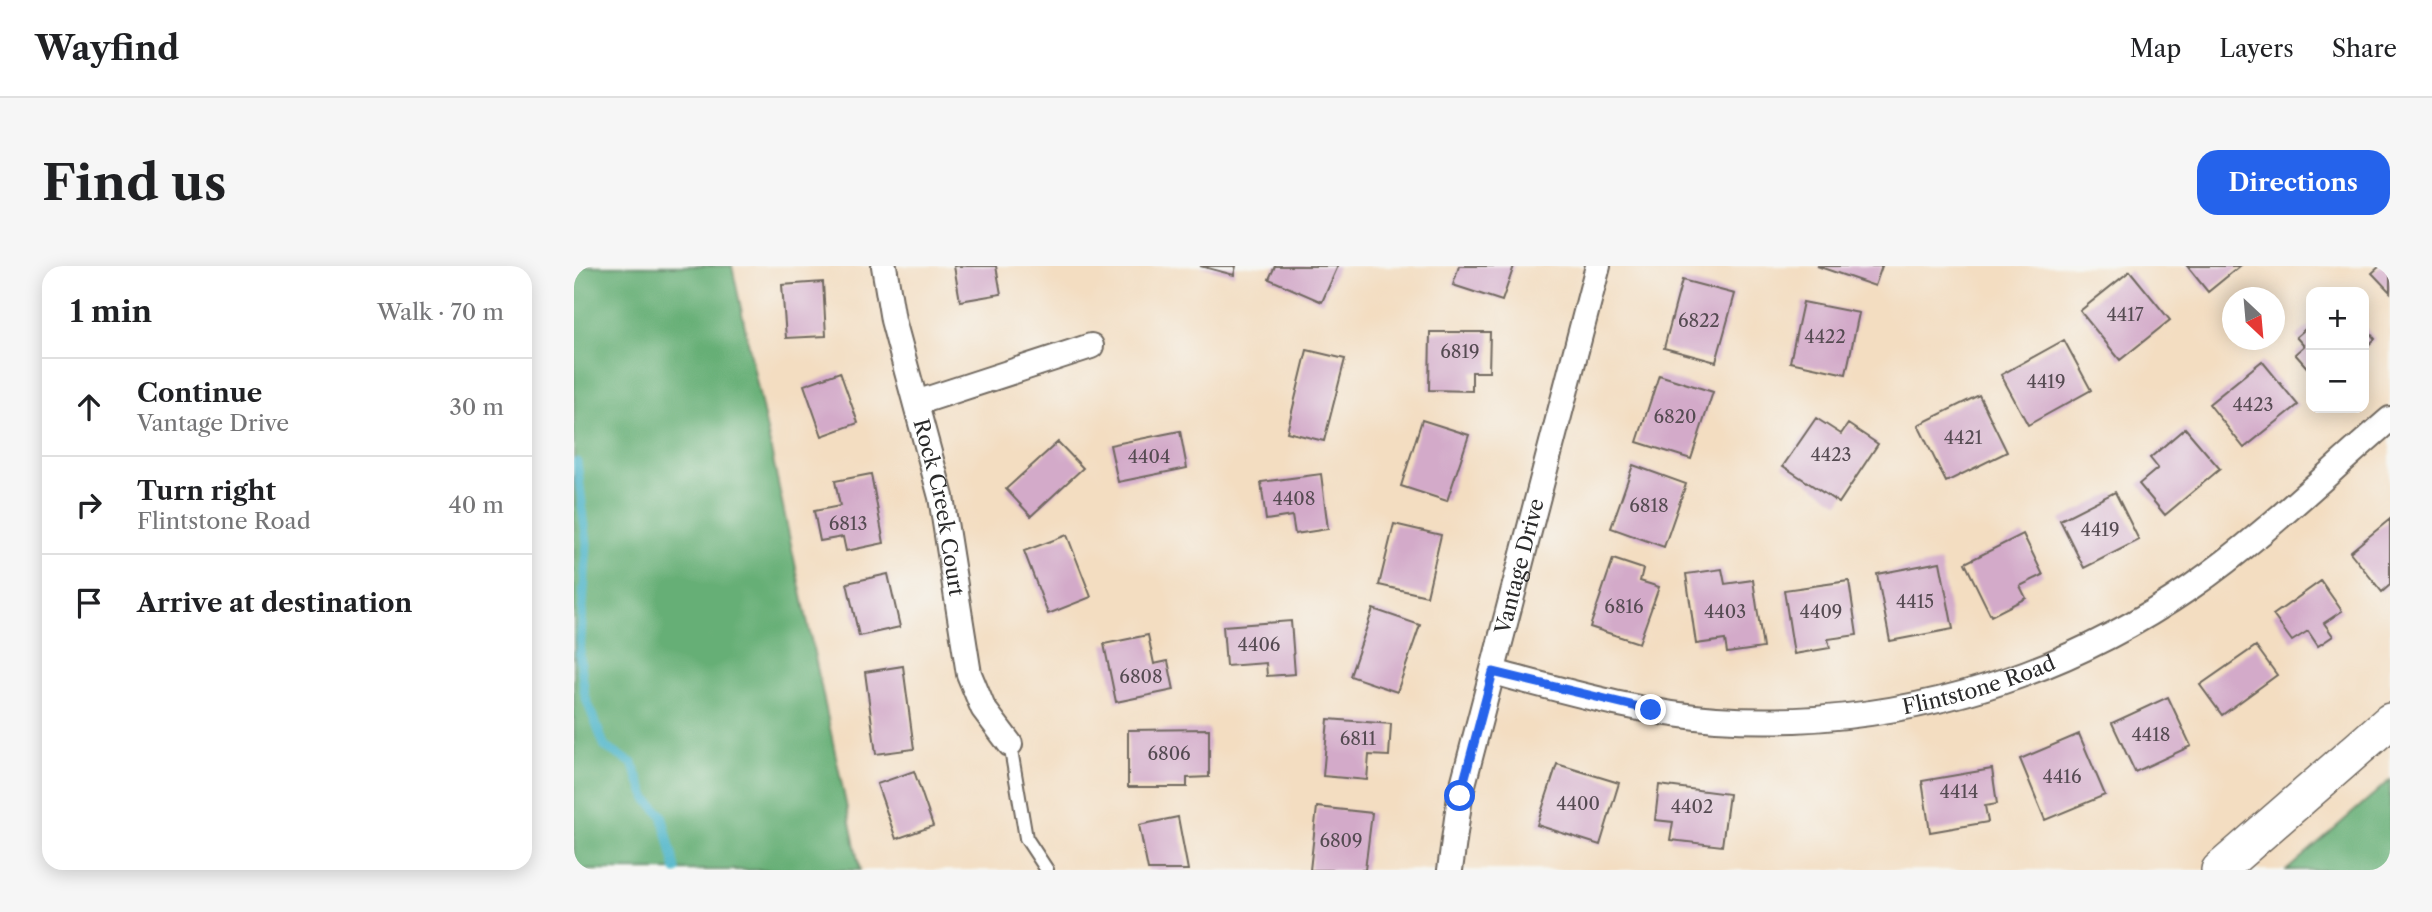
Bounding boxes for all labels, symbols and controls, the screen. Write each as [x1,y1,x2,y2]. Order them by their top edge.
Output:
text: Wayfind [35,28,179,69]
text: Map [2130,34,2181,63]
text: Layers [2219,34,2294,63]
text: Share [2332,34,2397,63]
button: Directions [2197,150,2390,215]
text: Find us [42,152,226,213]
north arrow [2222,287,2285,350]
map controls [2306,287,2369,413]
button: + [2306,287,2369,350]
text: 1 min [70,293,152,330]
text: Walk · 70 m [377,298,504,326]
house number: 4417 [2106,304,2144,326]
house number: 6822 [1678,310,1720,332]
house number: 4422 [1804,326,1846,348]
house number: 6819 [1440,341,1480,363]
button: − [2306,350,2369,413]
house number: 4419 [2027,371,2065,393]
text: Continue [137,377,262,409]
icon: ahead [70,388,108,426]
text: 30 m [449,393,504,421]
house number: 4423 [2232,394,2274,416]
house number: 6820 [1654,406,1696,428]
text: Vantage Drive [137,409,289,437]
street label: Rock Creek Court [908,416,970,598]
house number: 4421 [1944,427,1983,449]
house number: 4423 [1810,444,1852,466]
house number: 4404 [1128,446,1170,468]
text: Turn right [137,475,276,507]
icon: right [70,486,108,524]
house number: 4408 [1273,488,1315,510]
text: 40 m [449,491,504,519]
house number: 6818 [1629,495,1669,517]
street label: Vantage Drive [1489,496,1549,638]
text: Flintstone Road [137,507,311,535]
house number: 6813 [829,513,867,535]
house number: 4419 [2081,519,2119,541]
icon: arrive [70,584,108,622]
text: Arrive at destination [137,587,412,619]
house number: 4415 [1896,591,1934,613]
house number: 6816 [1604,596,1644,618]
house number: 4403 [1704,601,1746,623]
house number: 4409 [1800,601,1842,623]
house number: 4406 [1238,634,1280,656]
street label: Flintstone Road [1900,650,2059,719]
house number: 6808 [1119,666,1163,688]
route end [1635,694,1666,725]
house number: 4418 [2131,724,2171,746]
house number: 6811 [1340,728,1377,750]
house number: 6806 [1147,743,1191,765]
house number: 4416 [2043,766,2081,788]
route start [1444,780,1475,811]
house number: 4414 [1940,781,1978,803]
house number: 4400 [1556,793,1600,815]
house number: 4402 [1671,796,1713,818]
house number: 6809 [1319,830,1363,852]

